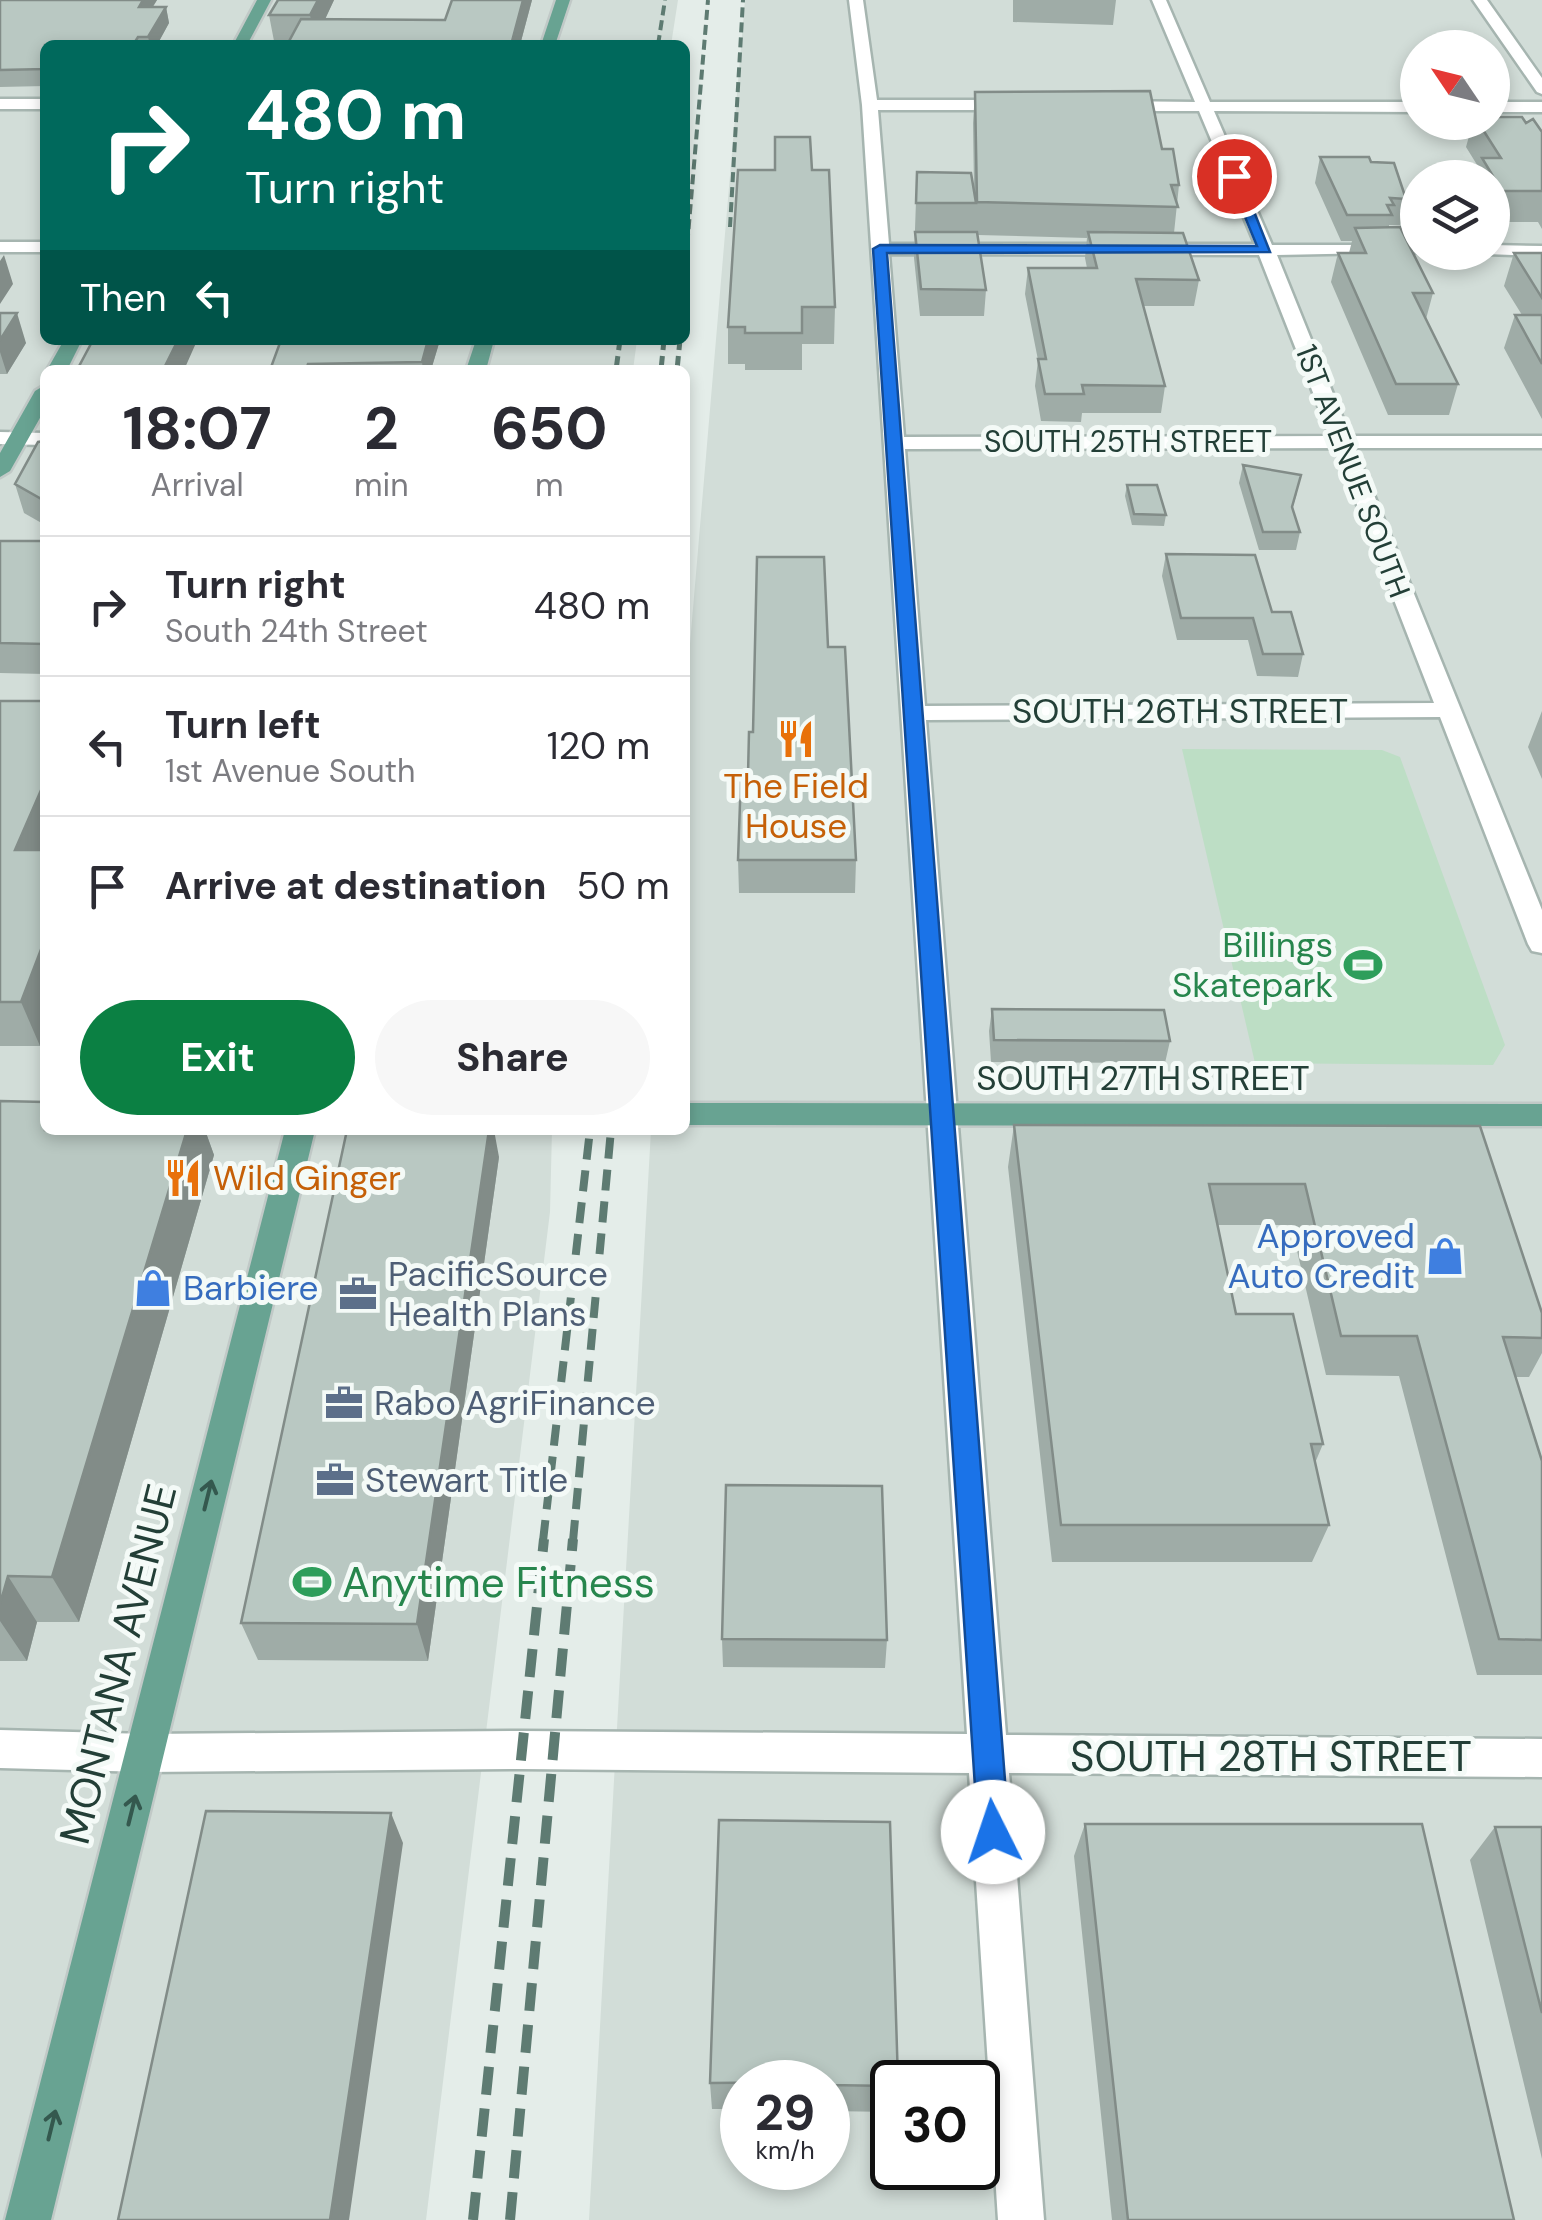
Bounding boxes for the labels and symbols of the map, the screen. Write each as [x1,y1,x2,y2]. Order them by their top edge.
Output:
north arrow [1400,30,1510,140]
pin [1192,134,1277,219]
street label: 1ST AVENUE SOUTH [1287,339,1419,603]
street label: SOUTH 25TH STREET [984,422,1272,461]
street label: SOUTH 26TH STREET [1012,688,1348,734]
restaurant icon: The Field House [775,718,817,760]
place label: The Field House [723,763,869,849]
place label: Billings Skatepark [1172,922,1333,1008]
sports icon: Billings Skatepark [1342,944,1384,986]
street label: SOUTH 27TH STREET [976,1055,1310,1101]
place label: Wild Ginger [213,1155,401,1201]
restaurant icon: Wild Ginger [162,1157,204,1199]
place label: Approved Auto Credit [1227,1213,1415,1299]
shop icon: Approved Auto Credit [1424,1235,1466,1277]
place label: PacificSource Health Plans [388,1251,608,1337]
place label: Barbiere [183,1265,318,1311]
shop icon: Barbiere [132,1267,174,1309]
office icon: PacificSource Health Plans [337,1273,379,1315]
place label: Rabo AgriFinance [374,1380,656,1426]
office icon: Rabo AgriFinance [323,1382,365,1424]
place label: Stewart Title [365,1457,568,1503]
office icon: Stewart Title [314,1459,356,1501]
street label: MONTANA AVENUE [47,1478,189,1850]
one-way arrow [200,1480,218,1512]
place label: Anytime Fitness [342,1555,655,1610]
sports icon: Anytime Fitness [291,1561,333,1603]
street label: SOUTH 28TH STREET [1070,1729,1472,1784]
position arrow [941,1780,1045,1884]
one-way arrow [124,1795,142,1827]
speed limit sign: 30 [870,2060,1000,2190]
one-way arrow [44,2110,62,2142]

